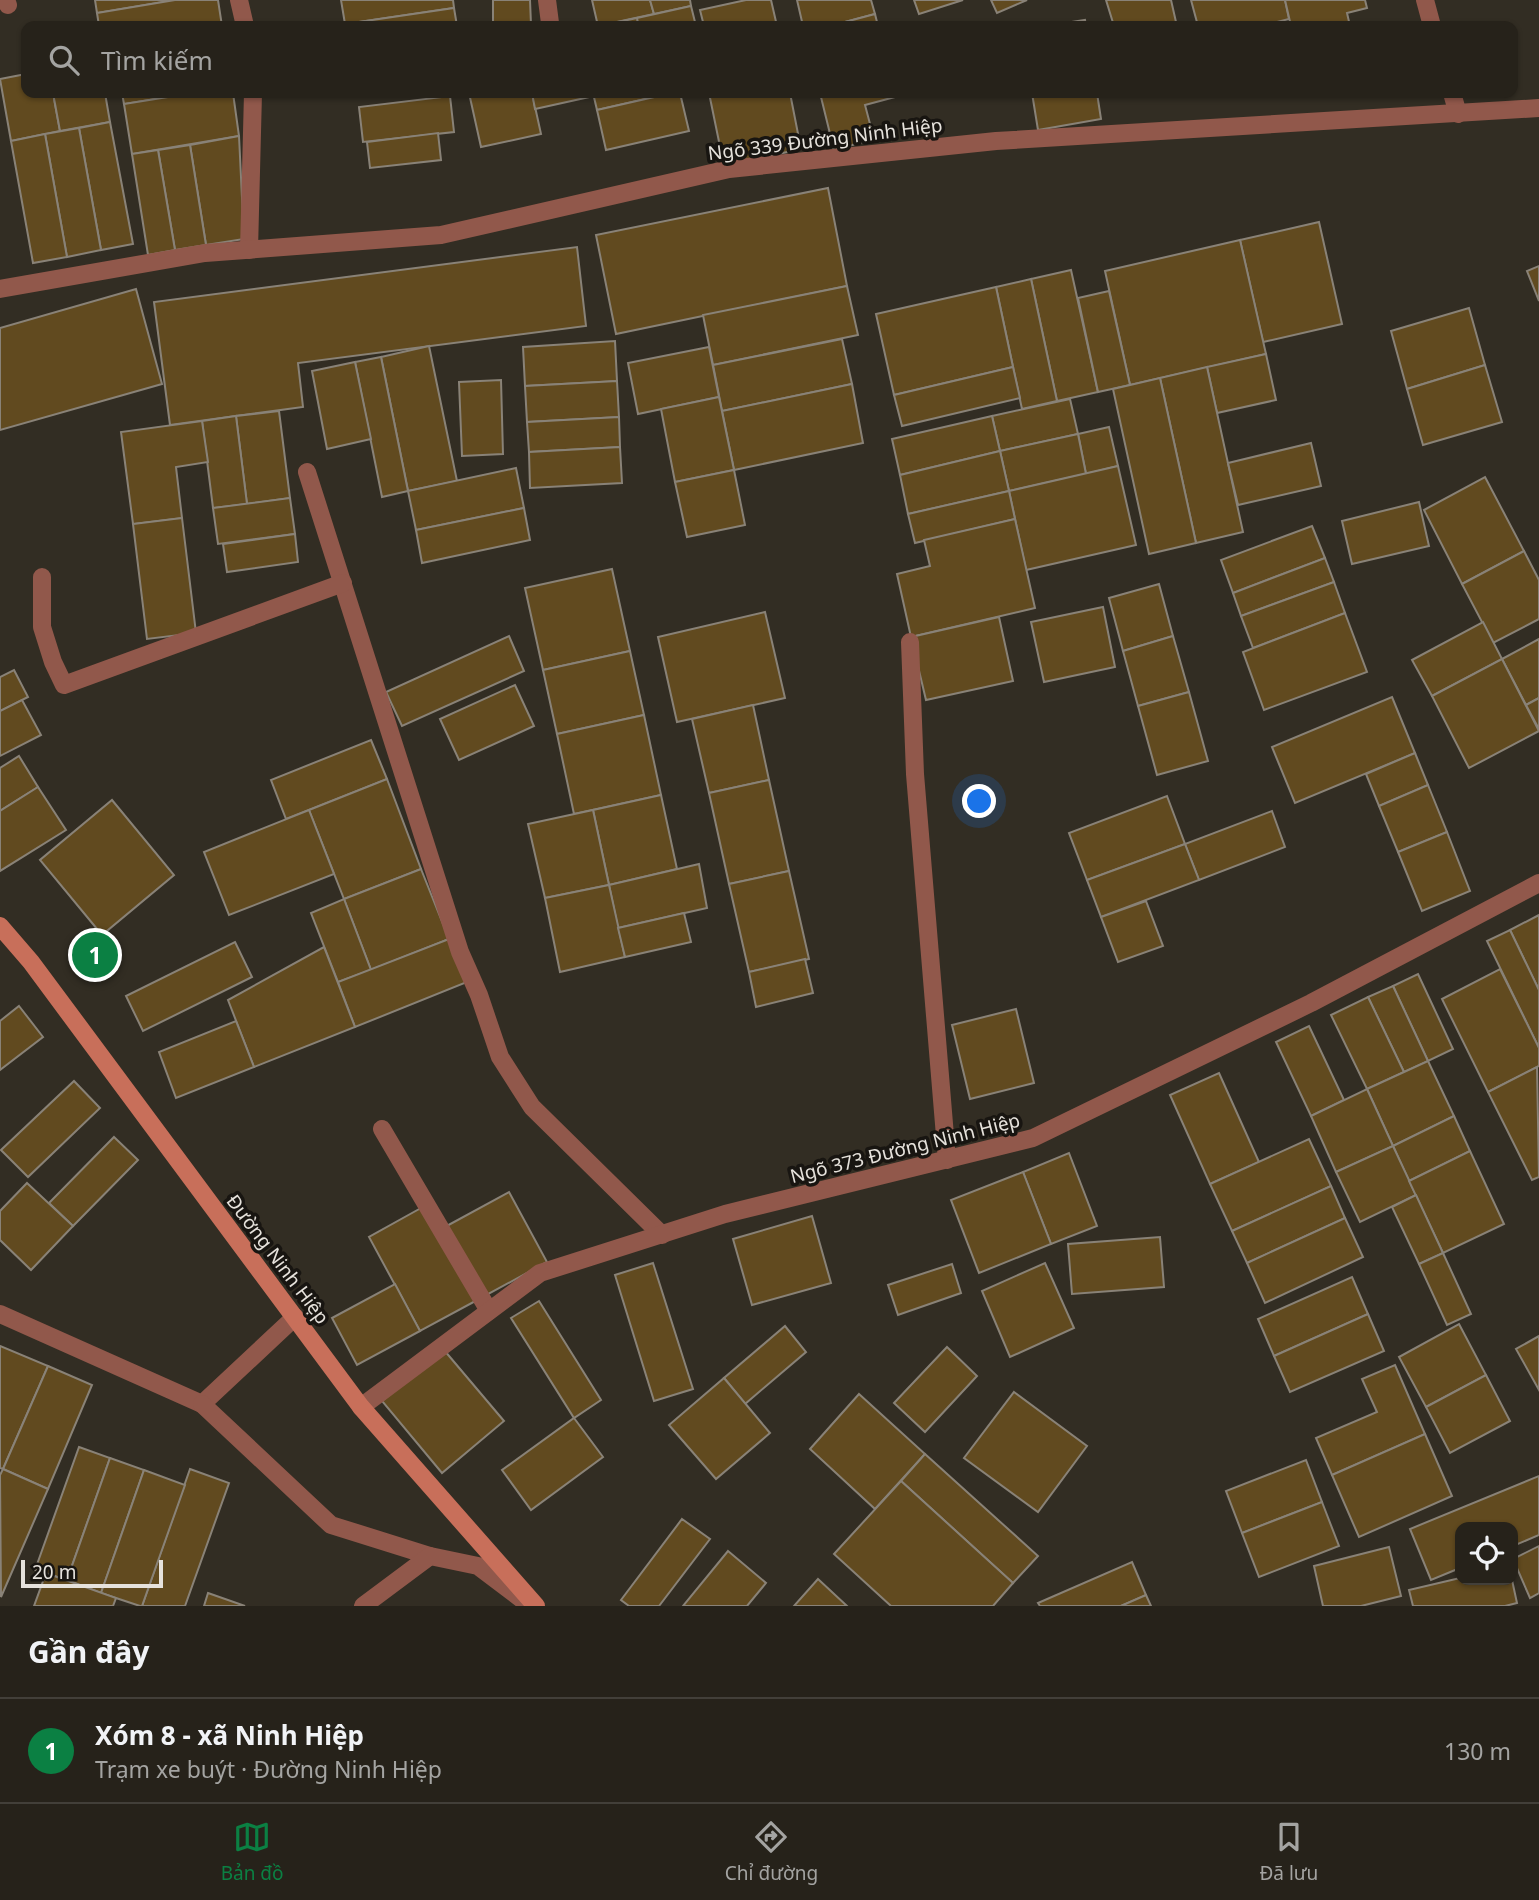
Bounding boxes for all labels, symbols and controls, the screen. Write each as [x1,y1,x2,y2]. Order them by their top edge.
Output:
search box [21,21,1518,98]
icon: search [45,41,83,79]
text: Tìm kiếm [101,42,213,78]
street label: Ngõ 339 Đường Ninh Hiệp [706,112,944,166]
your location [962,784,996,818]
pin: 1 [72,929,118,981]
street label: Ngõ 373 Đường Ninh Hiệp [787,1107,1023,1189]
street label: Đường Ninh Hiệp [221,1189,335,1329]
map controls [1455,1522,1518,1585]
button: locate [1455,1522,1518,1585]
scale bar [21,1557,163,1589]
text: 20 m [32,1559,76,1585]
text: Gần đây [28,1631,149,1672]
text: Xóm 8 - xã Ninh Hiệp [95,1717,364,1753]
text: 1 [44,1735,58,1767]
text: 130 m [1444,1735,1511,1767]
text: Trạm xe buýt · Đường Ninh Hiệp [95,1753,442,1785]
tab: Bản đồ [221,1818,284,1886]
tab: Chỉ đường [725,1818,818,1886]
tab: Đã lưu [1259,1818,1318,1886]

